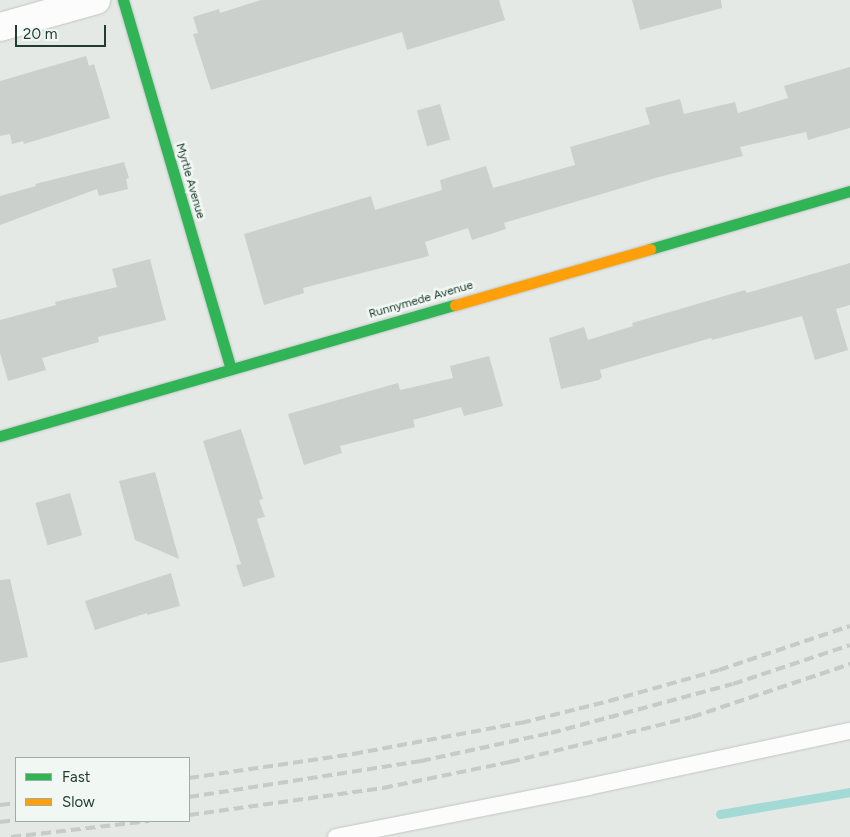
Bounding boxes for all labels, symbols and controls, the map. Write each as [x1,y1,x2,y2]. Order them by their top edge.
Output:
scale bar [18,15,109,47]
text: 20 m [23,25,57,43]
street label: Myrtle Avenue [172,142,208,220]
street label: Runnymede Avenue [367,278,475,322]
legend [15,757,190,822]
text: Fast [62,768,90,786]
text: Slow [62,793,95,811]

